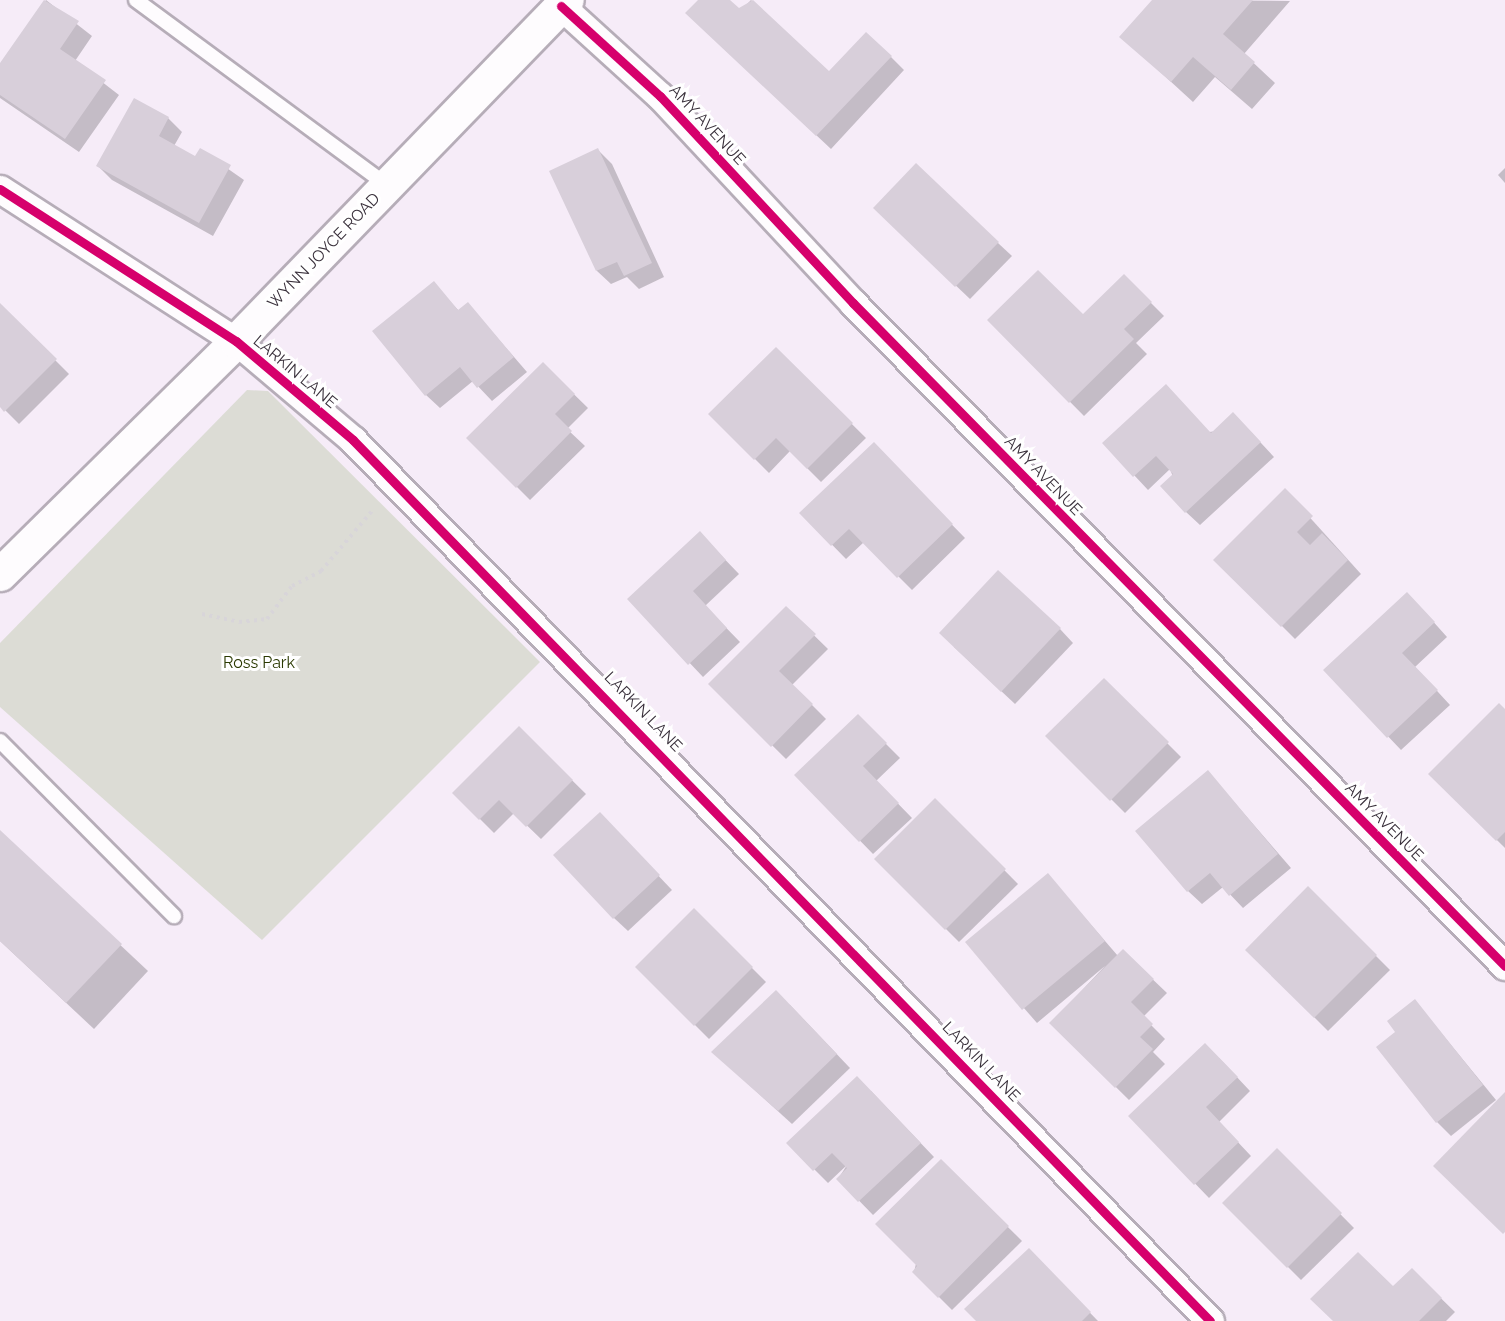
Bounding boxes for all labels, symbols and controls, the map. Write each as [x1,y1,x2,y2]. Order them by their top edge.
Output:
street label: AMY AVENUE [665,80,749,170]
street label: WYNN JOYCE ROAD [264,189,384,313]
street label: LARKIN LANE [249,331,341,413]
street label: AMY AVENUE [1000,432,1086,520]
park label: Ross Park [223,653,295,673]
street label: LARKIN LANE [600,668,686,756]
street label: AMY AVENUE [1340,778,1428,866]
street label: LARKIN LANE [938,1018,1024,1106]

